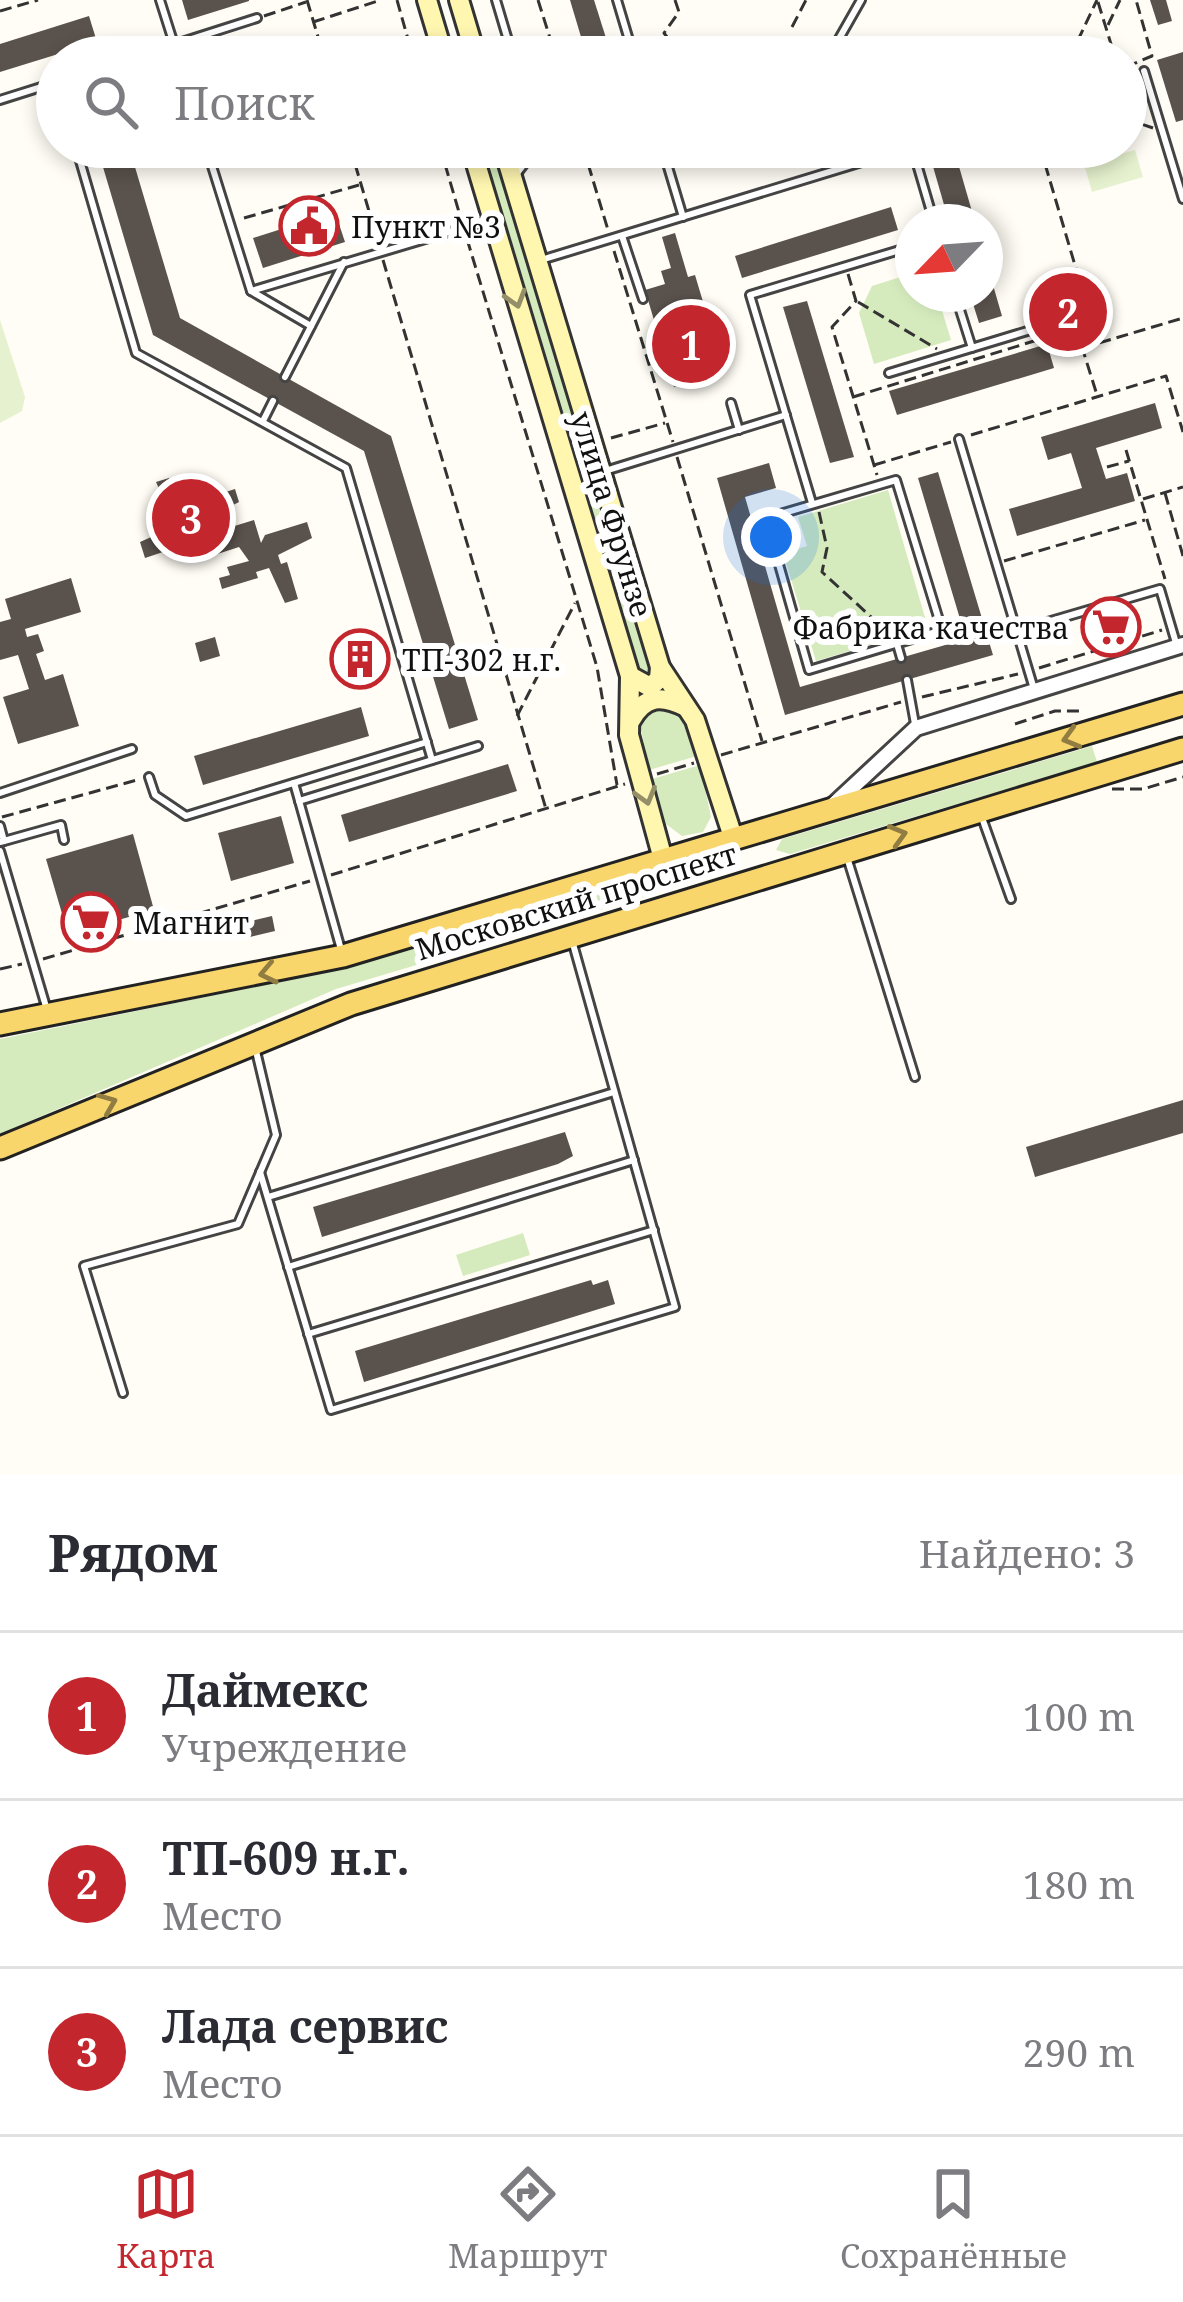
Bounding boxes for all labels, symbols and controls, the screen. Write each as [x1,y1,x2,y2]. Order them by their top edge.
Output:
search box [36,36,1147,168]
icon: search [78,69,144,135]
text: Поиск [174,72,315,133]
public building icon: Пункт №3 [278,195,340,257]
north arrow [895,204,1003,312]
place label: Пункт №3 [351,206,501,247]
pin: 2 [1029,267,1107,357]
one-way arrow [502,288,527,309]
pin: 1 [652,299,730,389]
street label: улица Фрунзе [561,406,663,622]
pin: 3 [152,473,230,563]
your location [741,507,801,567]
supermarket icon: Фабрика качества [1080,596,1142,658]
place label: Фабрика качества [792,607,1069,648]
building icon: ТП-302 н.г. [329,628,391,690]
place label: ТП-302 н.г. [402,639,561,680]
one-way arrow [1061,724,1082,749]
one-way arrow [632,785,657,806]
one-way arrow [887,824,908,849]
street label: Московский проспект [410,833,742,969]
supermarket icon: Магнит [60,891,122,953]
place label: Магнит [133,902,249,943]
one-way arrow [259,959,279,985]
one-way arrow [97,1093,118,1117]
text: Рядом [48,1517,218,1587]
text: Найдено: 3 [919,1526,1135,1579]
text: Даймекс [162,1659,368,1720]
text: 1 [76,1689,98,1742]
text: 100 m [1023,1689,1135,1742]
text: Учреждение [162,1720,407,1773]
text: ТП-609 н.г. [162,1827,410,1888]
text: 2 [76,1857,98,1910]
text: 180 m [1023,1857,1135,1910]
text: Место [162,1888,283,1941]
text: Лада сервис [162,1995,448,2056]
text: 3 [76,2025,98,2078]
text: 290 m [1023,2025,1135,2078]
text: Место [162,2056,283,2109]
tab: Карта [116,2161,216,2278]
tab: Маршрут [448,2161,608,2278]
tab: Сохранённые [840,2161,1067,2278]

